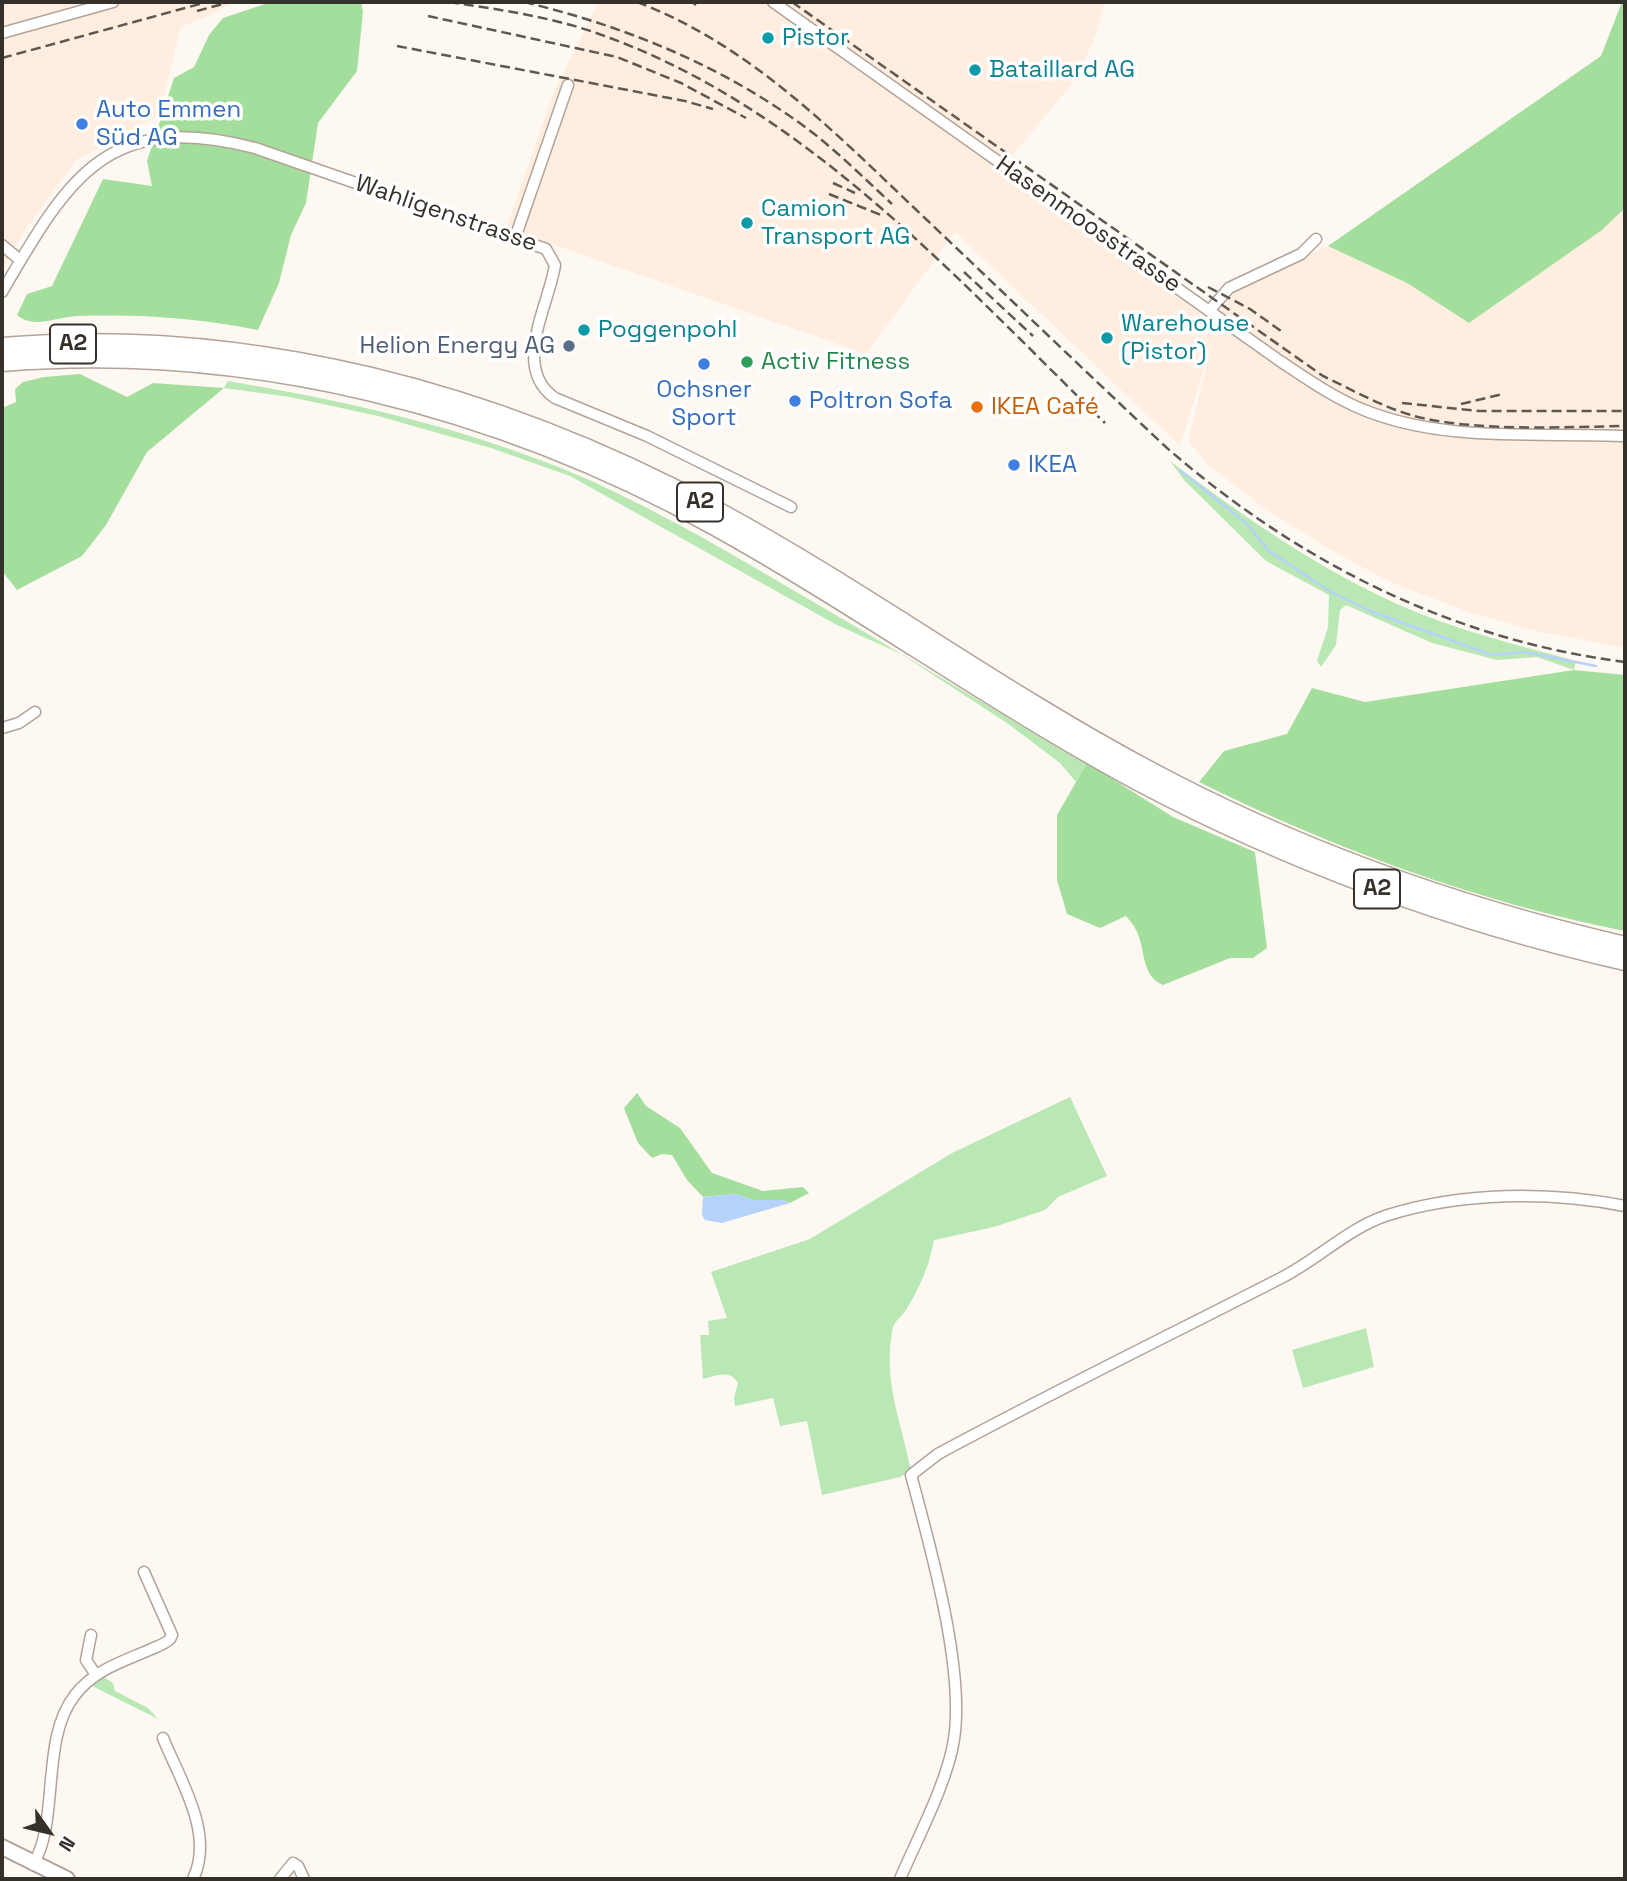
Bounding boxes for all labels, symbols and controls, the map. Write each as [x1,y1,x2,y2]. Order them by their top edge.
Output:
place label: Pistor [782,24,849,52]
marker: Pistor [760,30,776,46]
place label: Bataillard AG [989,56,1135,84]
marker: Bataillard AG [967,62,983,78]
place label: Auto Emmen Süd AG [96,96,241,152]
marker: Auto Emmen Süd AG [74,116,90,132]
street label: Hasenmoosstrasse [990,150,1186,300]
street label: Wahligenstrasse [351,169,541,259]
place label: Camion Transport AG [761,195,910,251]
marker: Camion Transport AG [739,215,755,231]
place label: Warehouse (Pistor) [1121,310,1249,366]
place label: Poggenpohl [598,316,737,344]
marker: Poggenpohl [576,322,592,338]
road number: A2 [50,324,96,364]
marker: Warehouse (Pistor) [1099,330,1115,346]
place label: Helion Energy AG [360,332,555,360]
marker: Helion Energy AG [561,338,577,354]
place label: Activ Fitness [761,348,910,376]
marker: Activ Fitness [739,354,755,370]
marker: Ochsner Sport [696,356,712,372]
place label: Ochsner Sport [656,376,752,432]
place label: Poltron Sofa [809,387,952,415]
marker: Poltron Sofa [787,393,803,409]
place label: IKEA Café [991,393,1099,421]
marker: IKEA Café [969,399,985,415]
place label: IKEA [1028,451,1077,479]
marker: IKEA [1006,457,1022,473]
road number: A2 [677,482,723,522]
road number: A2 [1354,870,1400,908]
north arrow [14,1797,84,1867]
text: N [53,1832,81,1856]

